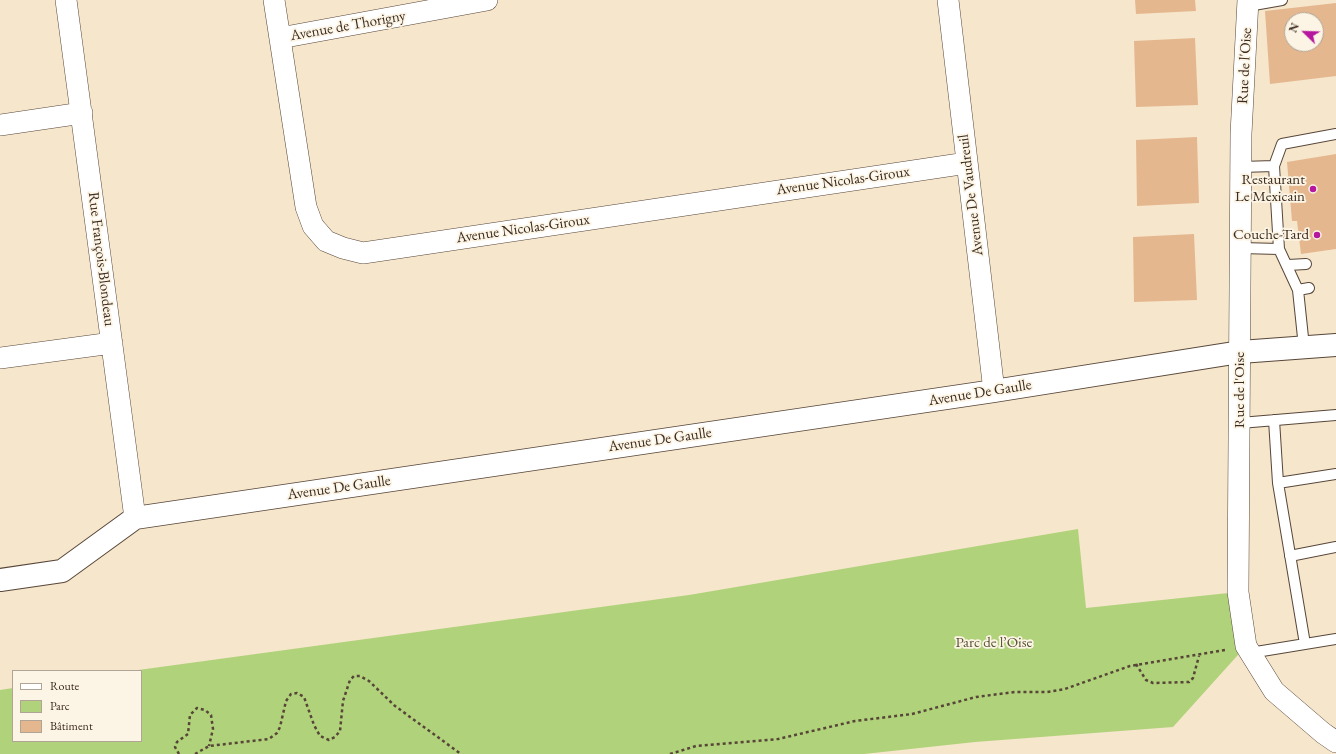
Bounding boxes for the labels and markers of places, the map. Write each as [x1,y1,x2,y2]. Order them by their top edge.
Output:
place label: Restaurant Le Mexicain [1235,171,1305,206]
marker: Restaurant Le Mexicain [1308,184,1318,194]
place label: Couche-Tard [1233,226,1309,244]
marker: Couche-Tard [1312,230,1322,240]

